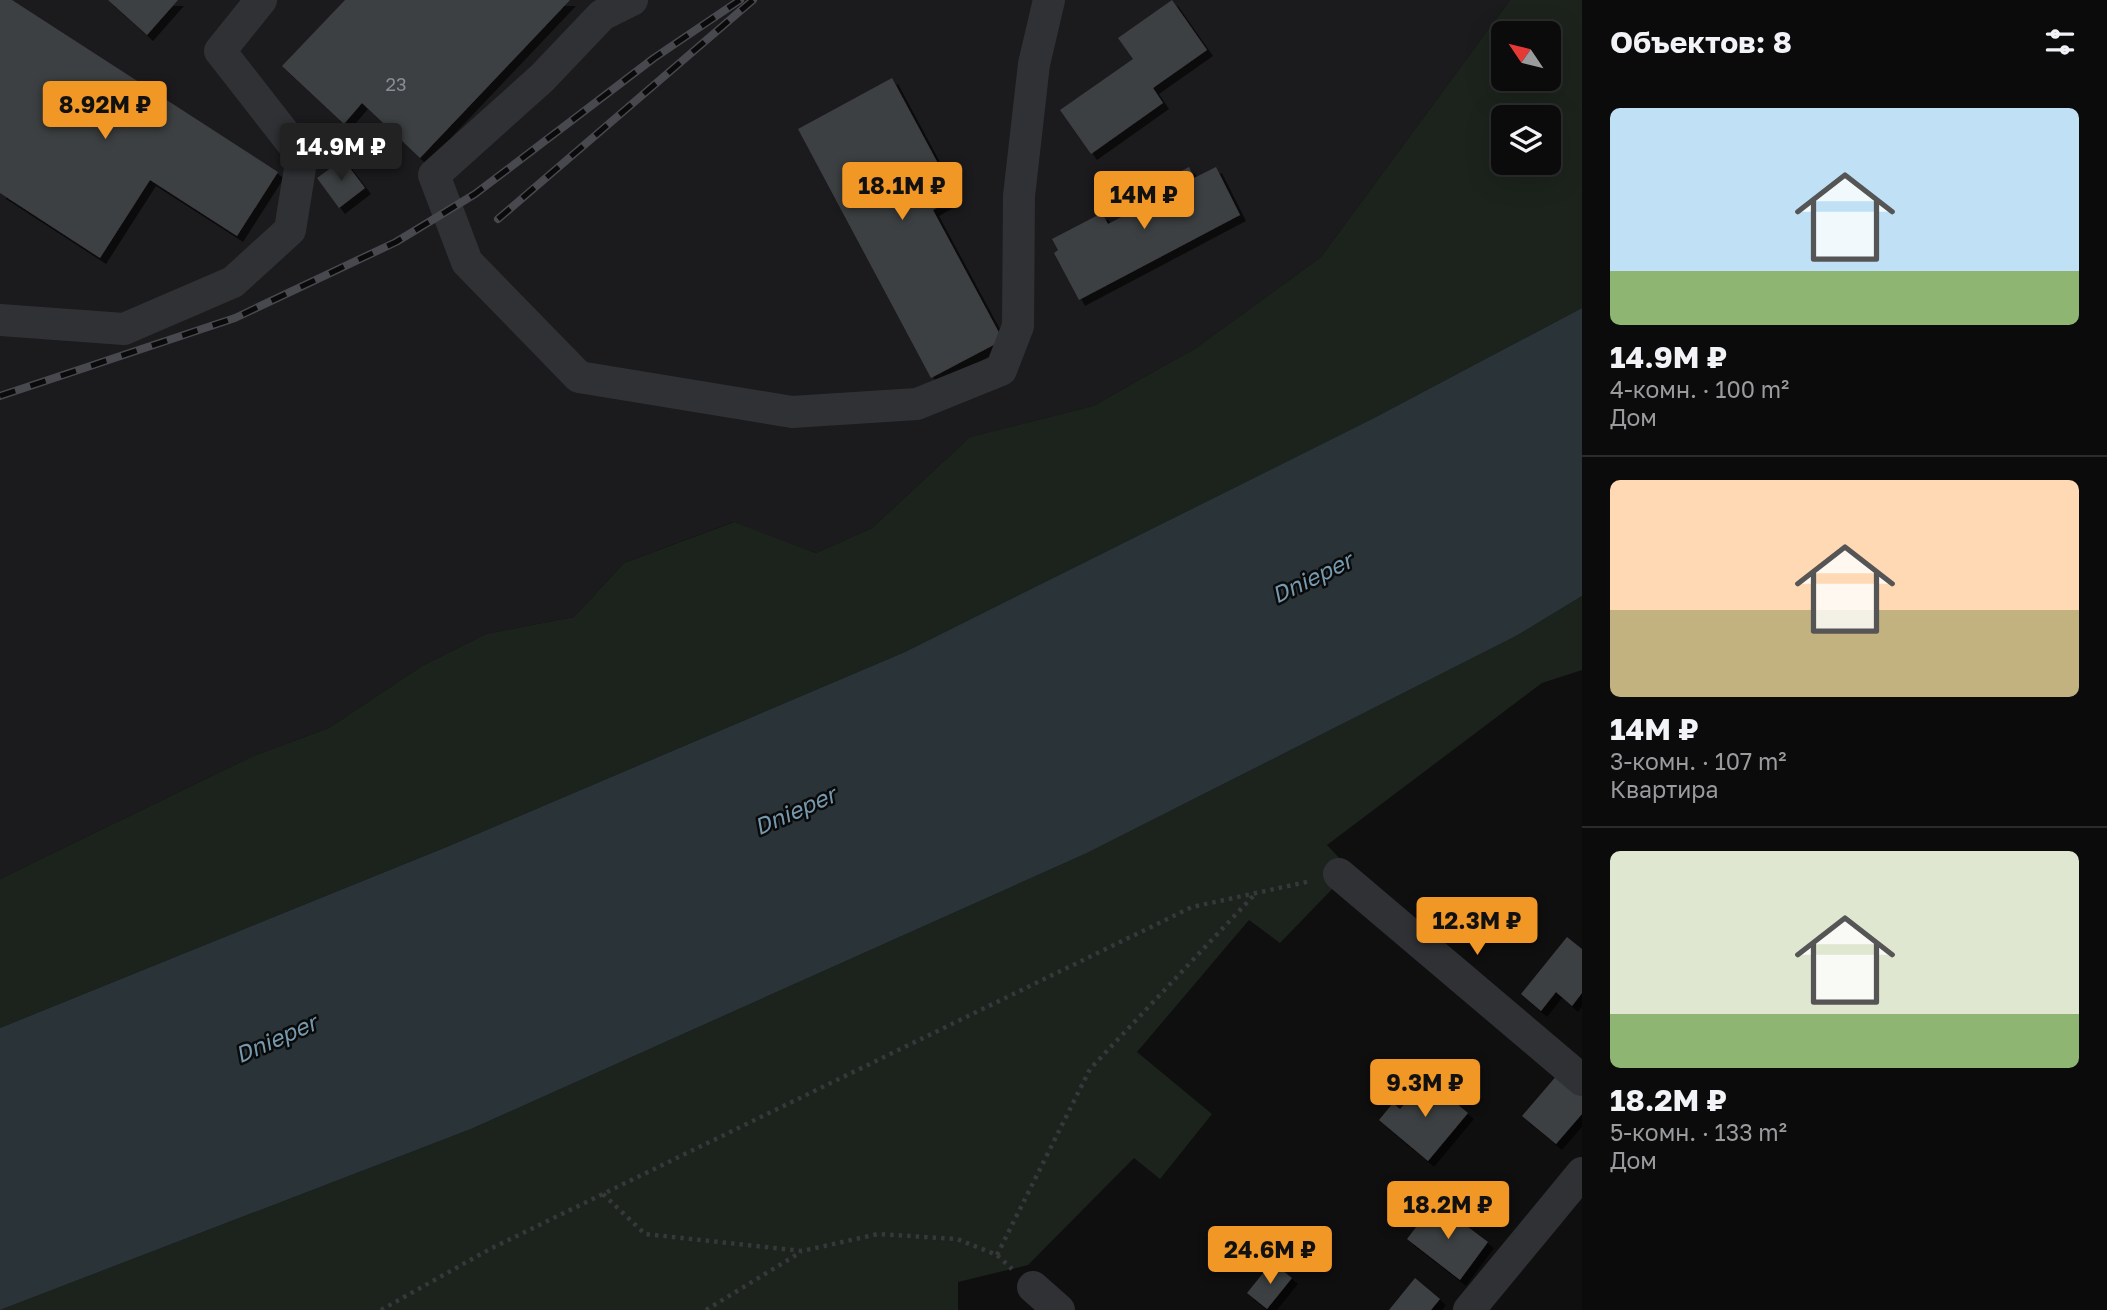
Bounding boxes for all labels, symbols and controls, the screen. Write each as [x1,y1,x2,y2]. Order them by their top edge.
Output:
north arrow [1491,21,1561,91]
map controls [1491,21,1561,175]
icon: filters [2041,23,2079,61]
text: Объектов: 8 [1610,24,1792,60]
house number: 23 [386,73,406,95]
pin: 8.92M ₽ [40,82,170,141]
text: 8.92M ₽ [59,90,151,118]
button: layers [1491,105,1561,175]
pin: 14.9M ₽ [276,124,406,183]
text: 14.9M ₽ [296,132,386,160]
icon: home [1782,154,1908,280]
pin: 18.1M ₽ [837,162,967,222]
text: 18.1M ₽ [858,171,946,199]
pin: 14M ₽ [1095,172,1193,231]
text: 14M ₽ [1110,180,1178,208]
text: 14.9M ₽ [1610,339,1727,375]
text: 4-комн. · 100 m² [1610,375,1789,403]
text: Дом [1610,403,1657,431]
icon: home [1782,526,1908,652]
water label: Dnieper [1267,544,1359,609]
text: 14M ₽ [1610,711,1699,747]
text: 3-комн. · 107 m² [1610,747,1787,775]
text: Квартира [1610,775,1718,803]
water label: Dnieper [750,779,842,840]
icon: home [1782,897,1908,1023]
pin: 12.3M ₽ [1412,898,1542,957]
text: 12.3M ₽ [1432,906,1522,934]
water label: Dnieper [231,1007,323,1068]
pin: 9.3M ₽ [1368,1060,1482,1119]
text: 9.3M ₽ [1386,1068,1464,1096]
text: 18.2M ₽ [1610,1082,1727,1118]
text: 5-комн. · 133 m² [1610,1118,1787,1146]
text: Дом [1610,1146,1657,1174]
pin: 18.2M ₽ [1383,1182,1513,1241]
text: 18.2M ₽ [1403,1190,1493,1218]
pin: 24.6M ₽ [1205,1226,1335,1286]
text: 24.6M ₽ [1224,1235,1316,1263]

